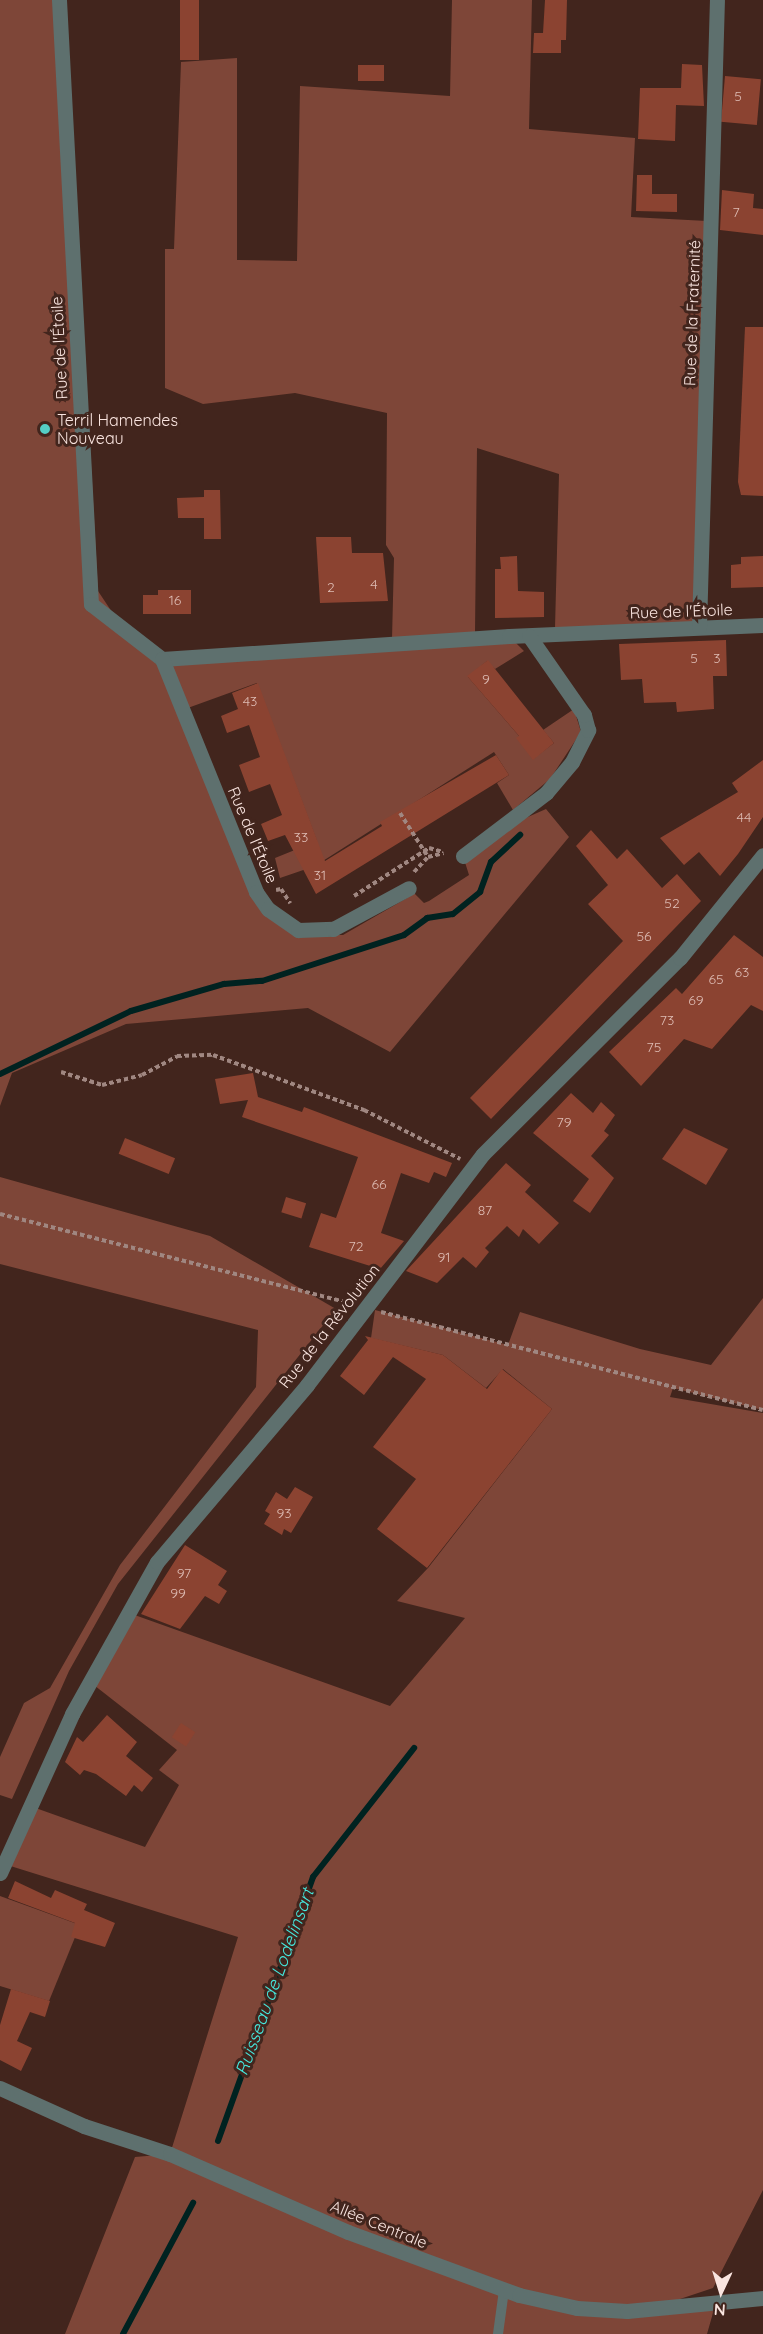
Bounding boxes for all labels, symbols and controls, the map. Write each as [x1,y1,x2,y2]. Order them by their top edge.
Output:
house number: 5 [734,88,742,104]
house number: 7 [732,204,740,220]
street label: Rue de la Fraternité [680,240,704,386]
street label: Rue de l'Étoile [47,296,71,400]
place label: Terril Hamendes Nouveau [57,410,178,448]
marker: Terril Hamendes Nouveau [38,422,52,436]
house number: 4 [370,576,378,592]
house number: 2 [327,579,335,595]
house number: 16 [169,592,181,608]
street label: Rue de l'Étoile [629,600,733,622]
house number: 5 [690,650,698,666]
house number: 3 [713,650,721,666]
house number: 9 [482,671,490,687]
house number: 43 [243,693,257,709]
street label: Rue de l'Étoile [224,784,282,886]
house number: 44 [737,809,751,825]
house number: 33 [294,829,308,845]
house number: 31 [314,867,326,883]
house number: 52 [664,895,680,911]
house number: 56 [636,928,652,944]
house number: 63 [735,964,749,980]
house number: 65 [708,971,724,987]
house number: 69 [688,992,704,1008]
house number: 73 [660,1012,674,1028]
house number: 75 [647,1039,661,1055]
house number: 79 [557,1114,571,1130]
house number: 66 [371,1176,387,1192]
house number: 87 [478,1202,492,1218]
house number: 72 [349,1238,363,1254]
house number: 91 [437,1249,451,1265]
street label: Rue de la Révolution [275,1260,383,1392]
house number: 93 [276,1505,292,1521]
house number: 97 [177,1565,191,1581]
house number: 99 [170,1585,186,1601]
water label: Ruisseau de Lodelinsart [231,1886,319,2078]
street label: Allée Centrale [328,2196,430,2252]
north arrow [691,2262,751,2322]
text: N [713,2300,726,2320]

